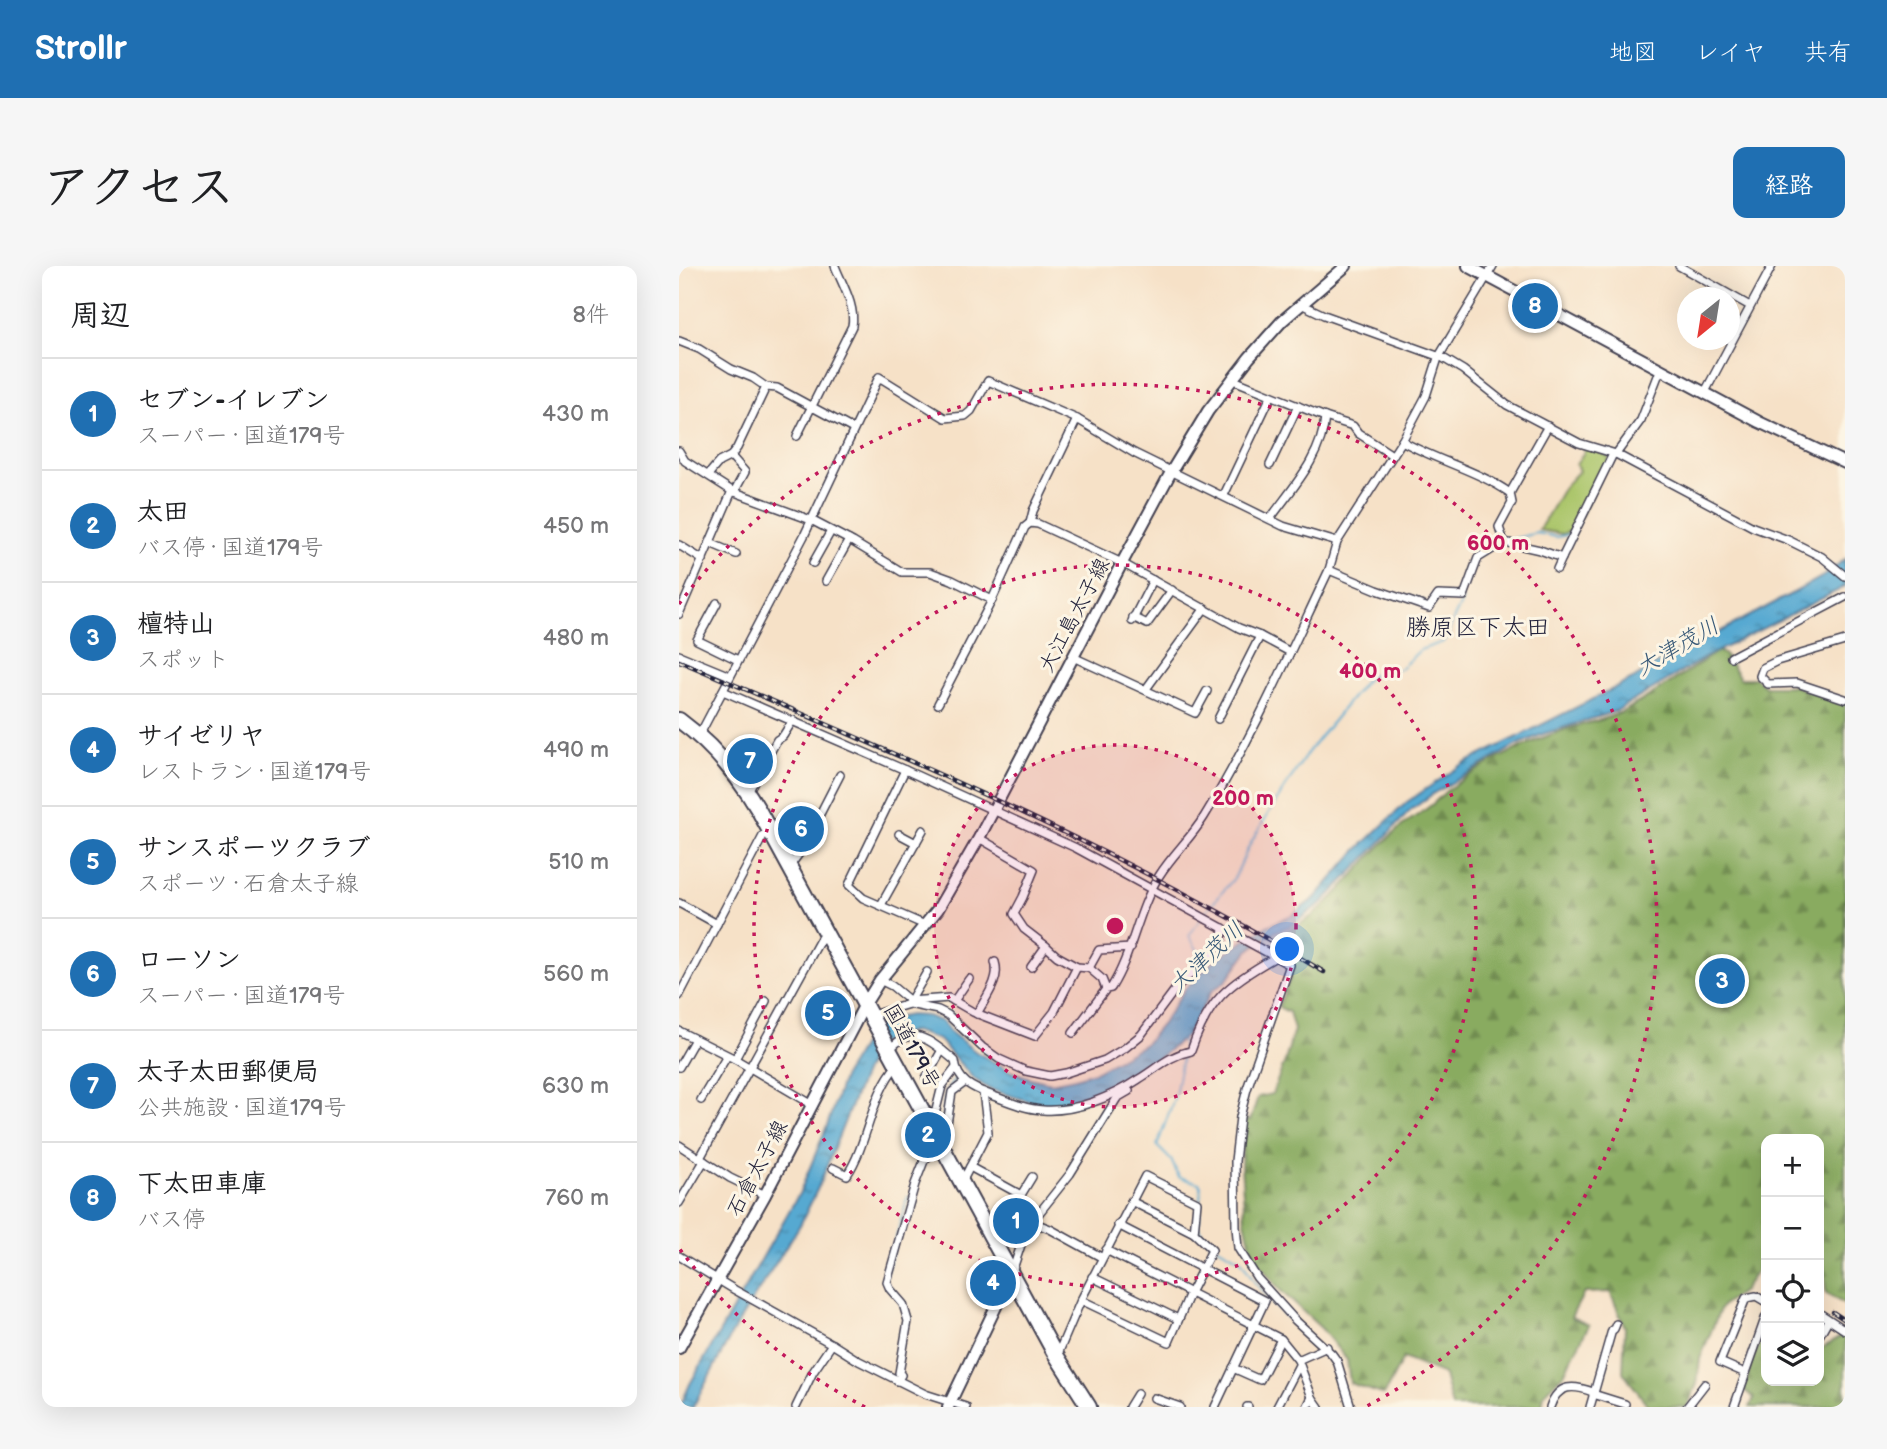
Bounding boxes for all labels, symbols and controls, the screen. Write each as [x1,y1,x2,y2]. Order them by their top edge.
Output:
text: Strollr [35,29,127,69]
text: 地図 [1609,38,1657,67]
text: レイヤ [1695,38,1766,67]
text: 共有 [1804,38,1852,67]
button: 経路 [1733,147,1845,218]
text: アクセス [42,159,235,218]
pin: 8 [1512,280,1558,332]
north arrow [1677,287,1740,350]
text: 周辺 [70,298,130,334]
text: 8件 [573,301,609,329]
text: セブン-イレブン [137,385,330,416]
text: 1 [88,400,98,428]
text: 430 m [542,400,609,428]
text: スーパー · 国道179号 [137,422,346,450]
text: 太田 [137,497,189,528]
text: 2 [86,512,100,540]
text: 450 m [543,512,609,540]
text: 600 m [1467,531,1529,556]
text: バス停 · 国道179号 [137,534,323,562]
street label: 大江島太子線 [1034,554,1115,677]
text: 檀特山 [137,609,215,640]
water label: 大津茂川 [1631,612,1724,682]
district label: 勝原区下太田 [1406,613,1550,642]
text: 3 [86,624,100,652]
text: 480 m [543,624,609,652]
text: スポット [137,646,229,674]
text: 400 m [1339,659,1401,684]
text: サイゼリヤ [137,721,265,752]
pin: 7 [727,735,773,787]
text: 4 [86,736,100,764]
text: 490 m [543,736,609,764]
text: レストラン · 国道179号 [137,758,371,786]
text: 200 m [1212,786,1274,811]
pin: 6 [778,803,824,855]
text: サンスポーツクラブ [137,833,370,864]
text: 5 [86,848,100,876]
text: 510 m [548,848,609,876]
text: スポーツ · 石倉太子線 [137,870,359,898]
centre of rings [1103,914,1127,938]
water label: 大津茂川 [1163,916,1250,999]
your location [1270,932,1304,966]
text: ローソン [137,945,241,976]
pin: 3 [1699,955,1745,1007]
text: 6 [86,960,100,988]
text: 560 m [543,960,609,988]
text: スーパー · 国道179号 [137,982,346,1010]
pin: 5 [805,987,851,1039]
street label: 国道179号 [878,999,945,1093]
text: 太子太田郵便局 [137,1057,319,1088]
text: 7 [87,1072,99,1100]
text: 630 m [542,1072,609,1100]
text: 公共施設 · 国道179号 [137,1094,346,1122]
pin: 2 [905,1109,951,1161]
street label: 石倉太子線 [722,1116,793,1220]
map controls [1761,1134,1824,1386]
button: + [1761,1134,1824,1197]
text: 下太田車庫 [137,1169,267,1200]
text: 8 [86,1184,100,1212]
text: 760 m [545,1184,609,1212]
pin: 1 [993,1195,1039,1247]
button: − [1761,1197,1824,1260]
text: バス停 [137,1206,206,1234]
pin: 4 [970,1257,1016,1309]
button: locate [1761,1260,1824,1323]
button: layers [1761,1323,1824,1386]

